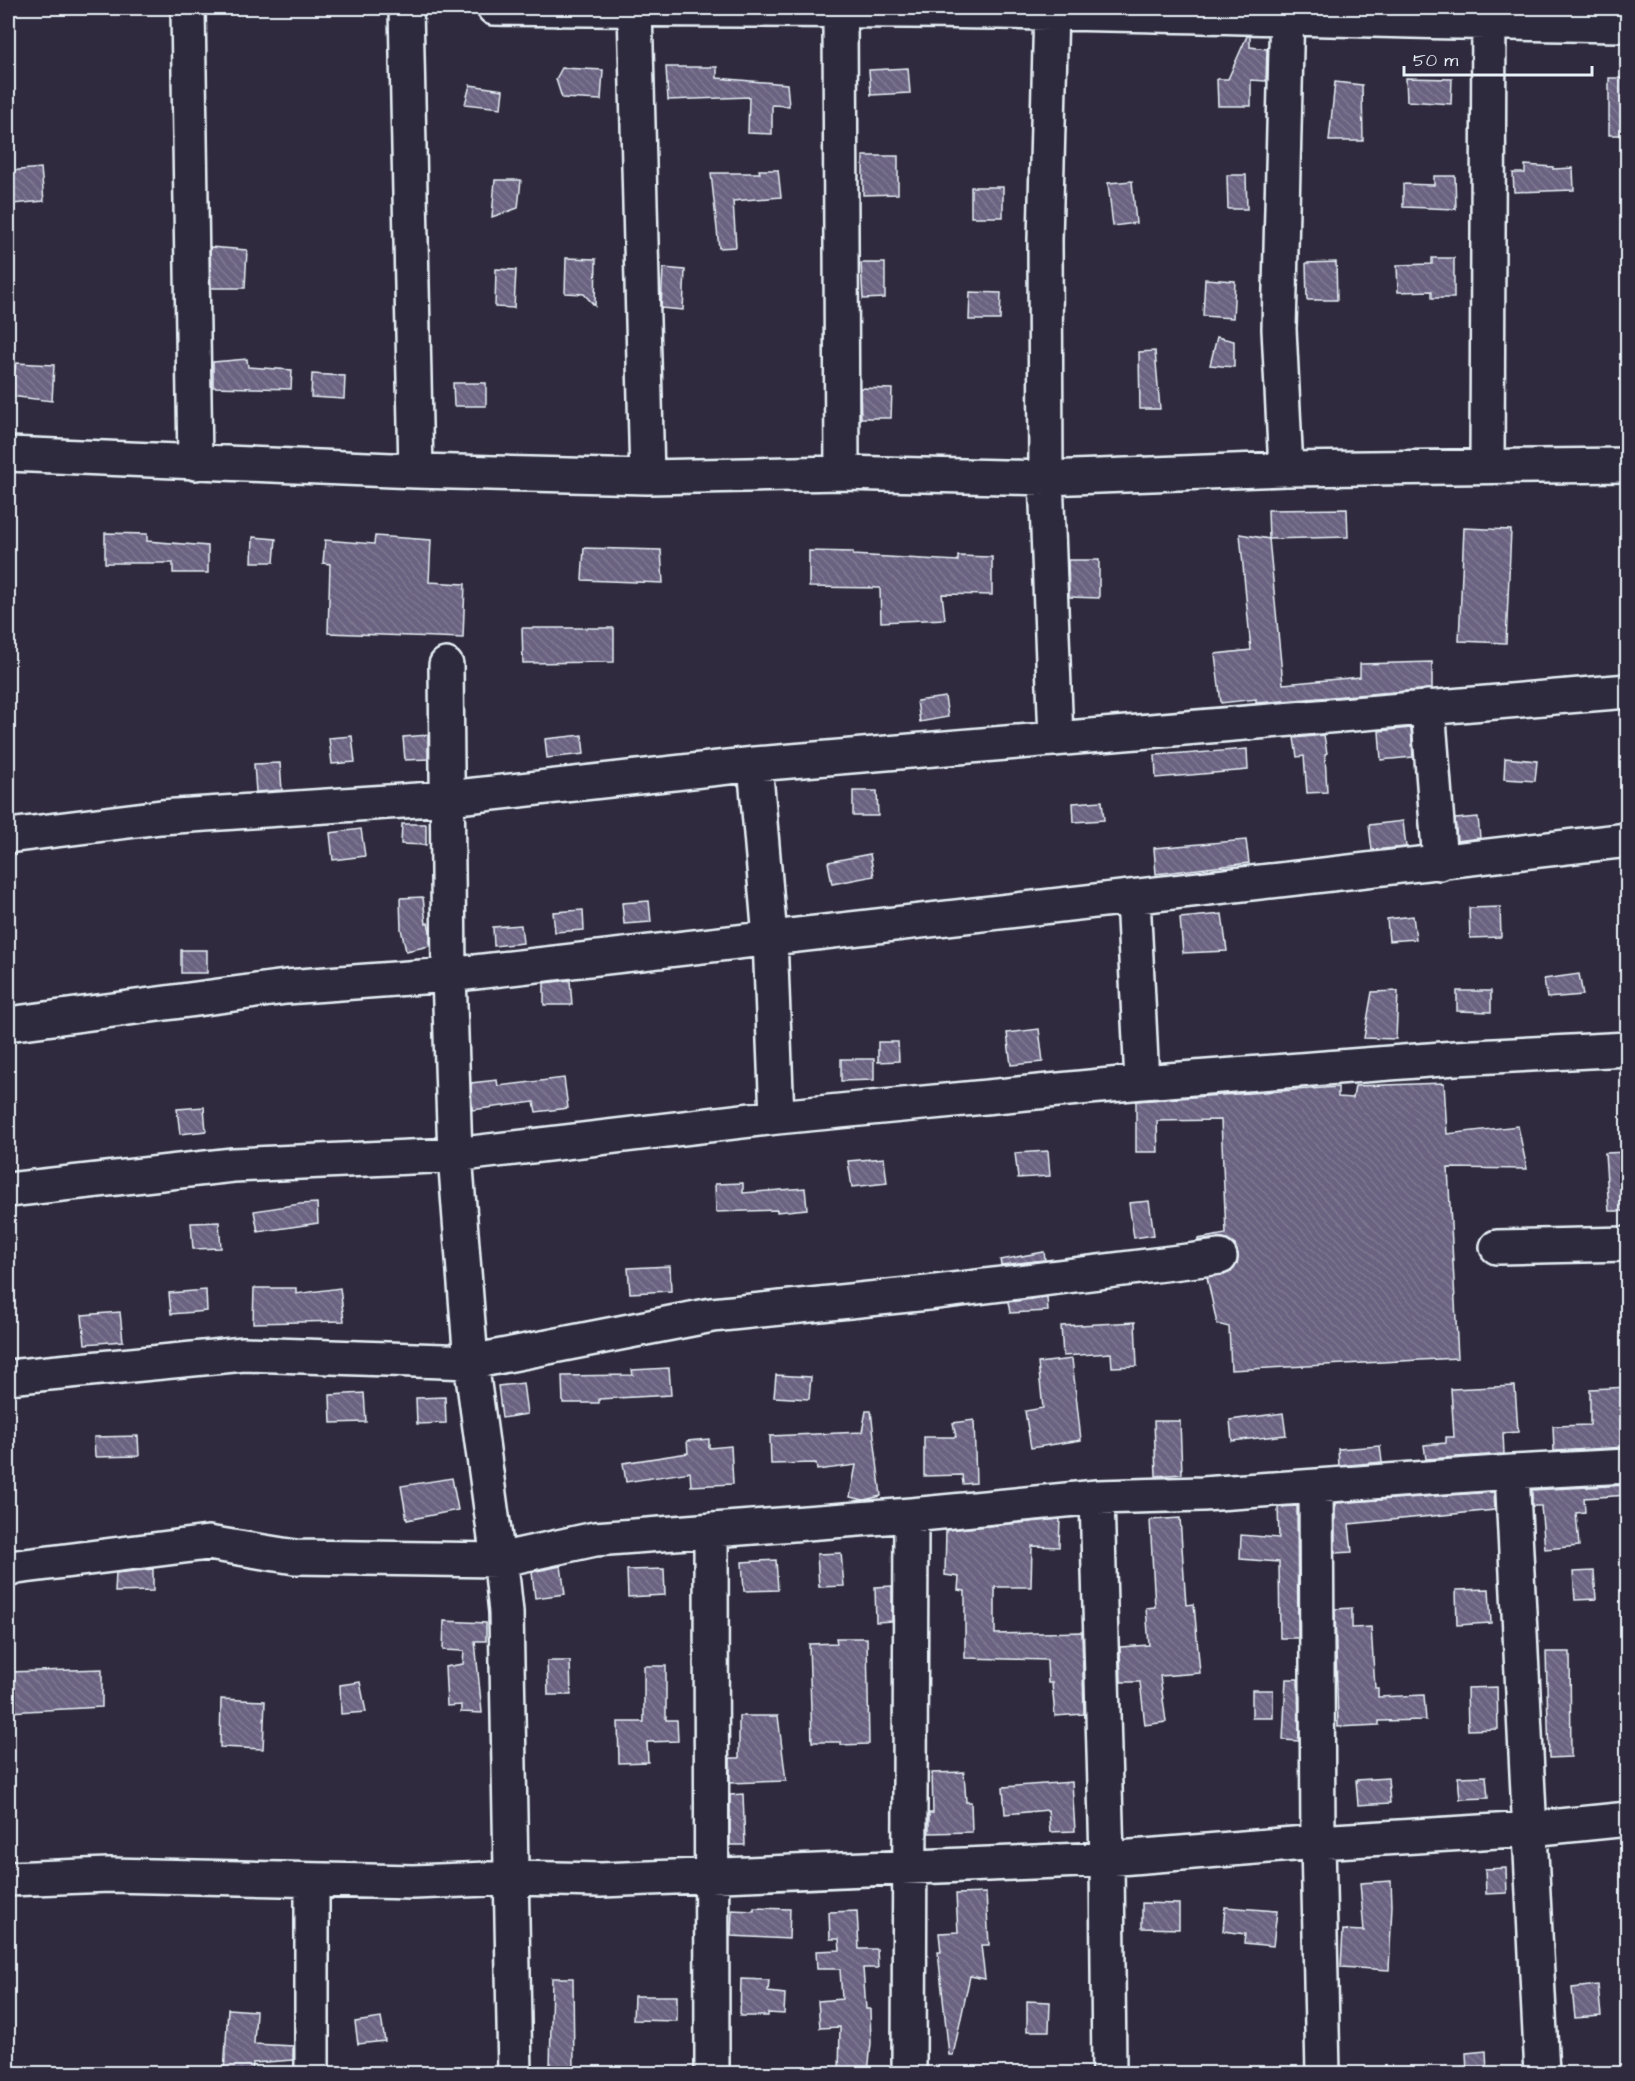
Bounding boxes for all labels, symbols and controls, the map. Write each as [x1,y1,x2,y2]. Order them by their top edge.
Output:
scale bar [1404,39,1592,77]
text: 50 m [1413,48,1458,73]

